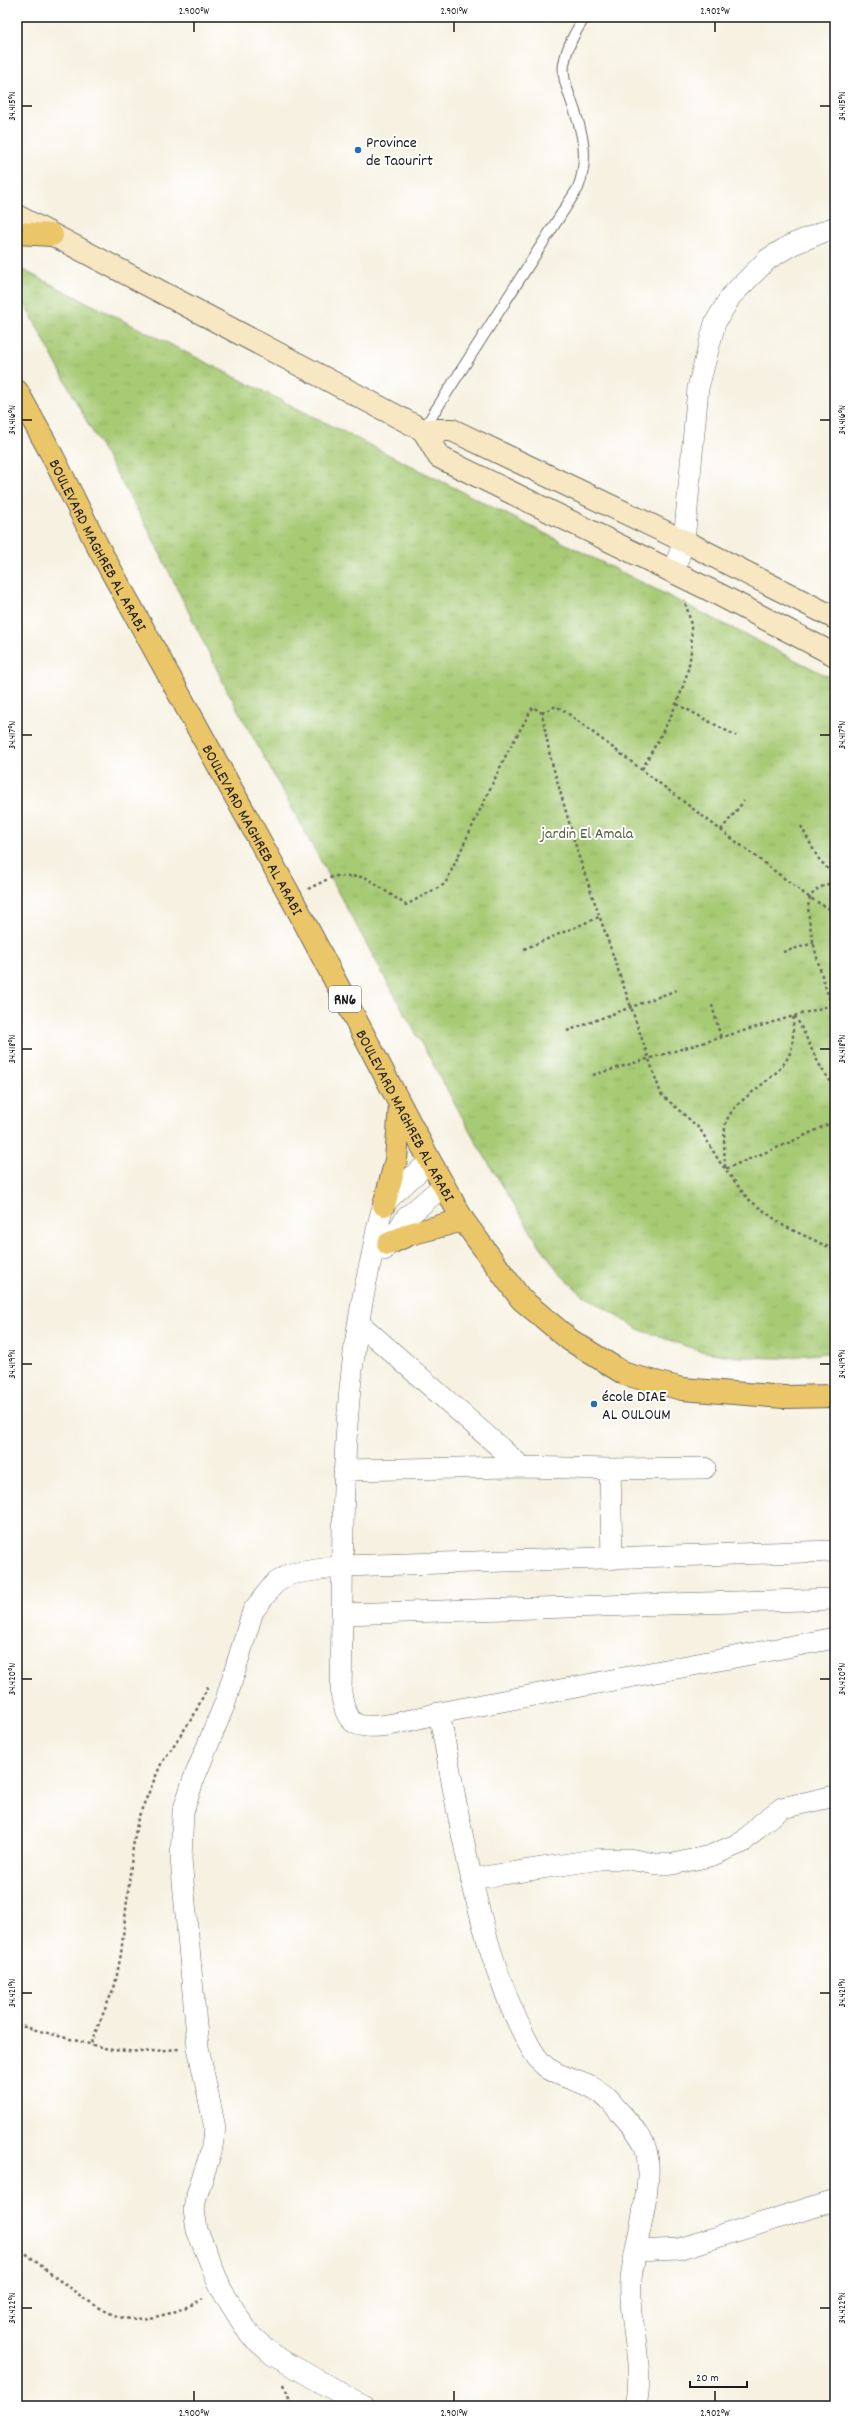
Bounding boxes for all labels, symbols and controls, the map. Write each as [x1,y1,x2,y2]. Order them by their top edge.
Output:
text: 2.900°W [179,5,209,19]
text: 2.901°W [440,5,468,19]
text: 2.902°W [700,5,730,19]
text: 34.415°N [6,91,20,121]
text: 34.415°N [836,91,850,121]
place label: Province de Taourirt [366,132,433,173]
marker: Province de Taourirt [353,145,363,155]
text: 34.416°N [6,405,20,435]
text: 34.416°N [836,405,850,435]
street label: BOULEVARD MAGHREB AL ARABI [42,455,151,636]
text: 34.417°N [6,721,20,749]
text: 34.417°N [836,721,850,749]
street label: BOULEVARD MAGHREB AL ARABI [195,741,308,920]
park label: jardin El Amala [539,823,634,846]
road number: RN6 [329,986,361,1012]
street label: BOULEVARD MAGHREB AL ARABI [349,1026,459,1206]
text: 34.418°N [6,1035,20,1063]
text: 34.418°N [836,1035,850,1063]
text: 34.419°N [6,1349,20,1379]
text: 34.419°N [836,1349,850,1379]
place label: école DIAE AL OULOUM [602,1386,671,1427]
marker: école DIAE AL OULOUM [589,1399,599,1409]
text: 34.420°N [6,1663,20,1695]
text: 34.420°N [836,1663,850,1695]
text: 34.421°N [6,1978,20,2008]
text: 34.421°N [836,1978,850,2008]
text: 34.422°N [6,2292,20,2324]
text: 34.422°N [836,2292,850,2324]
scale bar [690,2363,747,2389]
text: 20 m [696,2370,719,2387]
text: 2.900°W [179,2407,209,2421]
text: 2.901°W [440,2407,468,2421]
text: 2.902°W [700,2407,730,2421]

